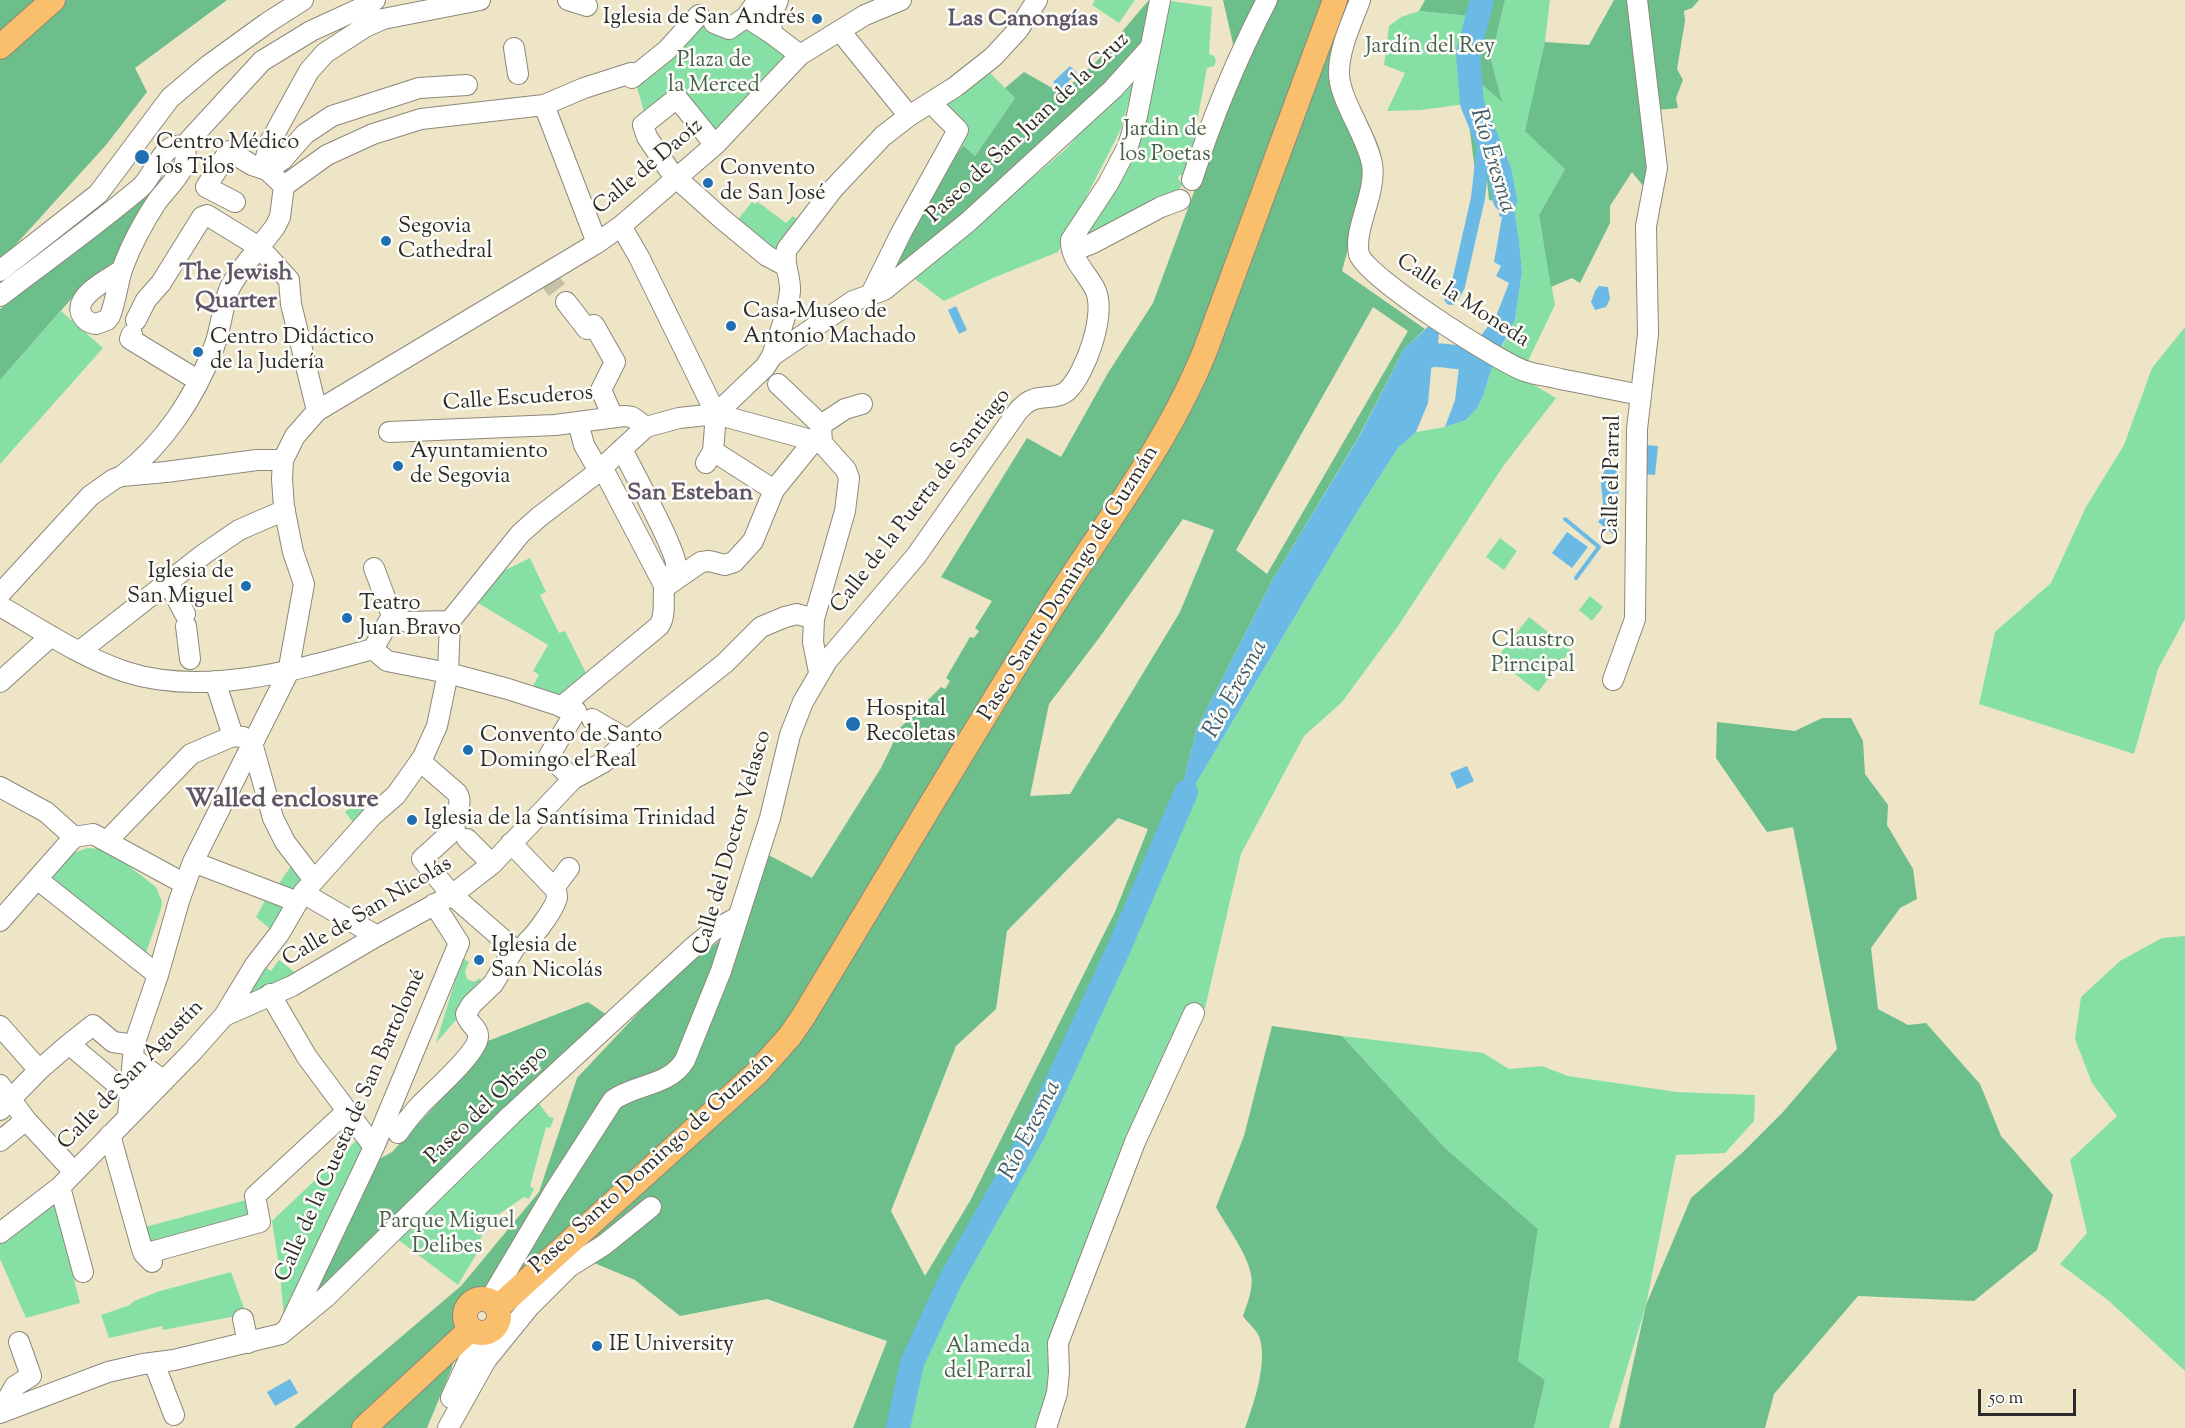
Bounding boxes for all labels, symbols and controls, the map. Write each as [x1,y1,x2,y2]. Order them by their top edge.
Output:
place label: Iglesia de San Andrés [603,6,805,32]
district label: Las Canongías [948,7,1098,35]
marker: Iglesia de San Andrés [810,12,824,26]
street label: Paseo de San Juan de la Cruz [922,28,1136,230]
park label: Jardín del Rey [1365,35,1495,61]
park label: Plaza de la Merced [668,49,760,100]
water label: Río Eresma [1462,105,1520,217]
street label: Calle de Daoíz [589,114,709,222]
park label: Jardin de los Poetas [1119,118,1211,170]
place label: Centro Médico los Tilos [156,131,299,182]
marker: Centro Médico los Tilos [133,148,151,166]
place label: Convento de San José [720,157,825,208]
marker: Convento de San José [701,176,715,190]
place label: Segovia Cathedral [398,215,493,266]
marker: Segovia Cathedral [379,234,393,248]
street label: Calle la Moneda [1391,249,1533,355]
district label: The Jewish Quarter [179,261,293,317]
place label: Casa-Museo de Antonio Machado [743,300,916,352]
marker: Casa-Museo de Antonio Machado [724,319,738,333]
place label: Centro Didáctico de la Judería [210,326,374,378]
marker: Centro Didáctico de la Judería [191,345,205,359]
street label: Calle Escuderos [442,382,594,418]
street label: Calle de la Puerta de Santiago [826,384,1018,620]
street label: Calle el Parral [1600,415,1628,545]
place label: Ayuntamiento de Segovia [410,440,548,492]
street label: Paseo Santo Domingo de Guzmán [974,441,1166,727]
marker: Ayuntamiento de Segovia [391,459,405,473]
district label: San Esteban [627,481,753,509]
place label: Iglesia de San Miguel [127,560,234,612]
marker: Iglesia de San Miguel [239,579,253,593]
place label: Teatro Juan Bravo [359,592,461,644]
marker: Teatro Juan Bravo [340,611,354,625]
park label: Claustro Pirncipal [1491,629,1575,680]
water label: Río Eresma [1198,636,1276,744]
place label: Hospital Recoletas [866,698,956,750]
marker: Hospital Recoletas [844,715,862,733]
place label: Convento de Santo Domingo el Real [480,724,662,776]
street label: Calle del Doctor Velasco [689,728,779,958]
marker: Convento de Santo Domingo el Real [461,743,475,757]
district label: Walled enclosure [185,786,379,818]
place label: Iglesia de la Santísima Trinidad [424,807,716,833]
marker: Iglesia de la Santísima Trinidad [405,813,419,827]
street label: Calle de San Nicolás [278,852,458,974]
place label: Iglesia de San Nicolás [491,934,602,986]
marker: Iglesia de San Nicolás [472,953,486,967]
street label: Calle de la Cuesta de San Bartolomé [271,965,433,1287]
street label: Calle de San Agustín [53,995,211,1157]
street label: Paseo del Obispo [421,1041,555,1171]
street label: Paseo Santo Domingo de Guzmán [525,1047,781,1281]
water label: Río Eresma [995,1077,1069,1185]
park label: Parque Miguel Delibes [379,1210,515,1262]
place label: IE University [609,1333,734,1359]
park label: Alameda del Parral [944,1335,1032,1386]
marker: IE University [590,1339,604,1353]
scale bar [1981,1377,2078,1415]
text: 50 m [1989,1386,2023,1412]

